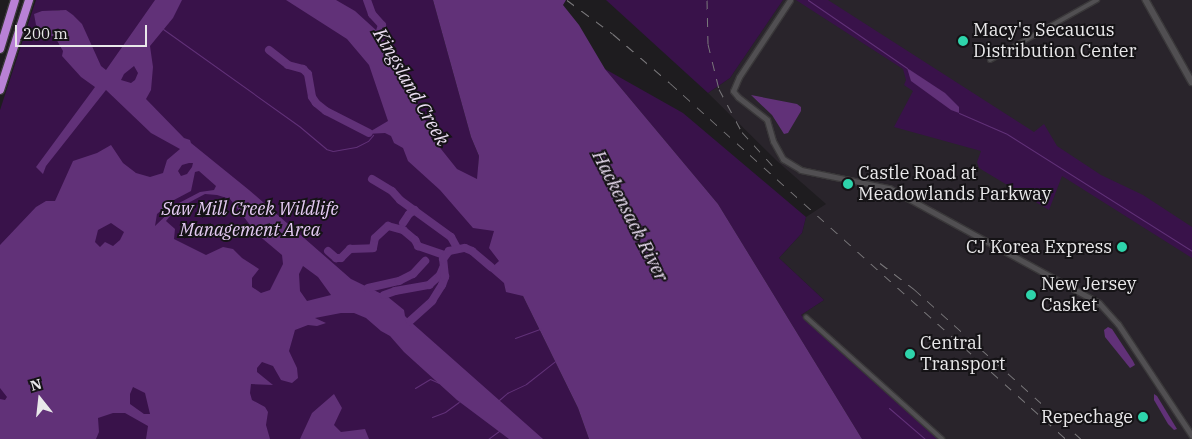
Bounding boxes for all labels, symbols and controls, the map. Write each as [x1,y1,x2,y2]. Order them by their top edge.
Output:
scale bar [18,15,150,47]
place label: Macy's Secaucus Distribution Center [973,20,1136,62]
text: 200 m [23,24,68,43]
water label: Kingsland Creek [368,24,454,150]
marker: Macy's Secaucus Distribution Center [957,35,969,47]
water label: Hackensack River [587,147,673,285]
place label: Castle Road at Meadowlands Parkway [858,163,1051,205]
marker: Castle Road at Meadowlands Parkway [842,178,854,190]
park label: Saw Mill Creek Wildlife Management Area [161,199,339,242]
place label: CJ Korea Express [966,236,1112,258]
marker: CJ Korea Express [1116,241,1128,253]
place label: New Jersey Casket [1041,274,1136,316]
marker: New Jersey Casket [1025,289,1037,301]
place label: Central Transport [920,333,1005,376]
marker: Central Transport [904,348,916,360]
north arrow [15,374,65,424]
text: N [28,374,44,395]
place label: Repechage [1041,406,1133,428]
marker: Repechage [1137,411,1149,423]

